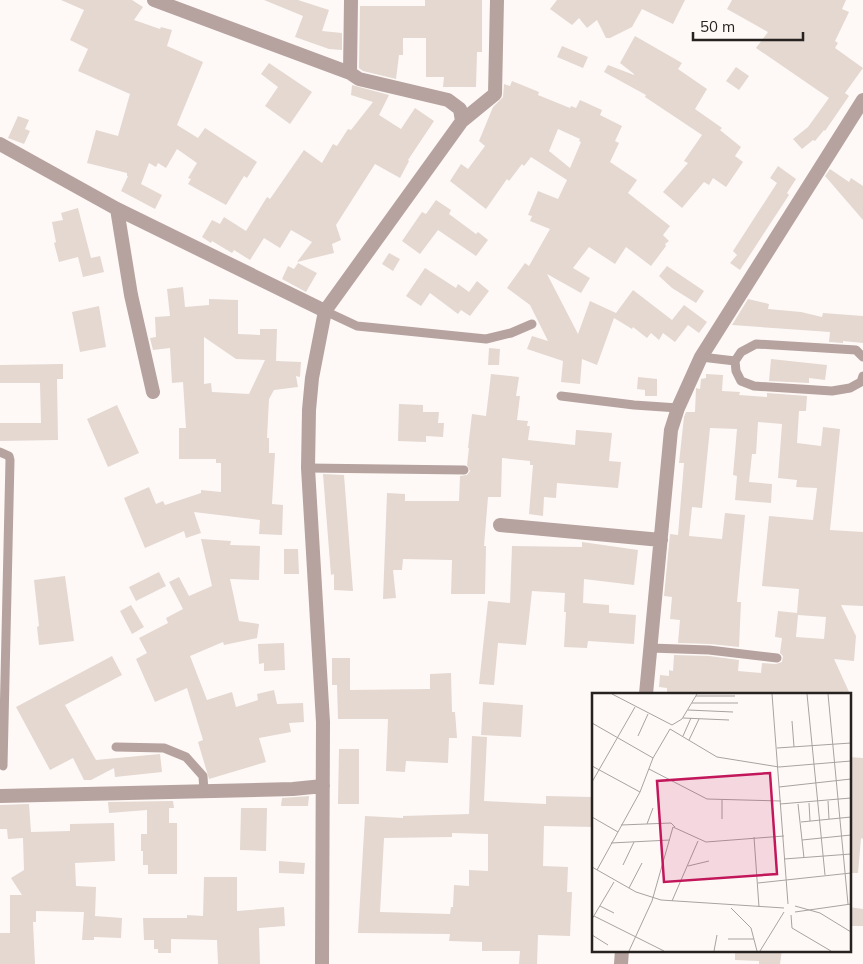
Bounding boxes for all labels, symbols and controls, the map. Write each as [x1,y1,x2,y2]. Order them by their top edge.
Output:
scale bar [693,10,803,42]
text: 50 m [700,17,735,36]
inset map [592,693,850,952]

